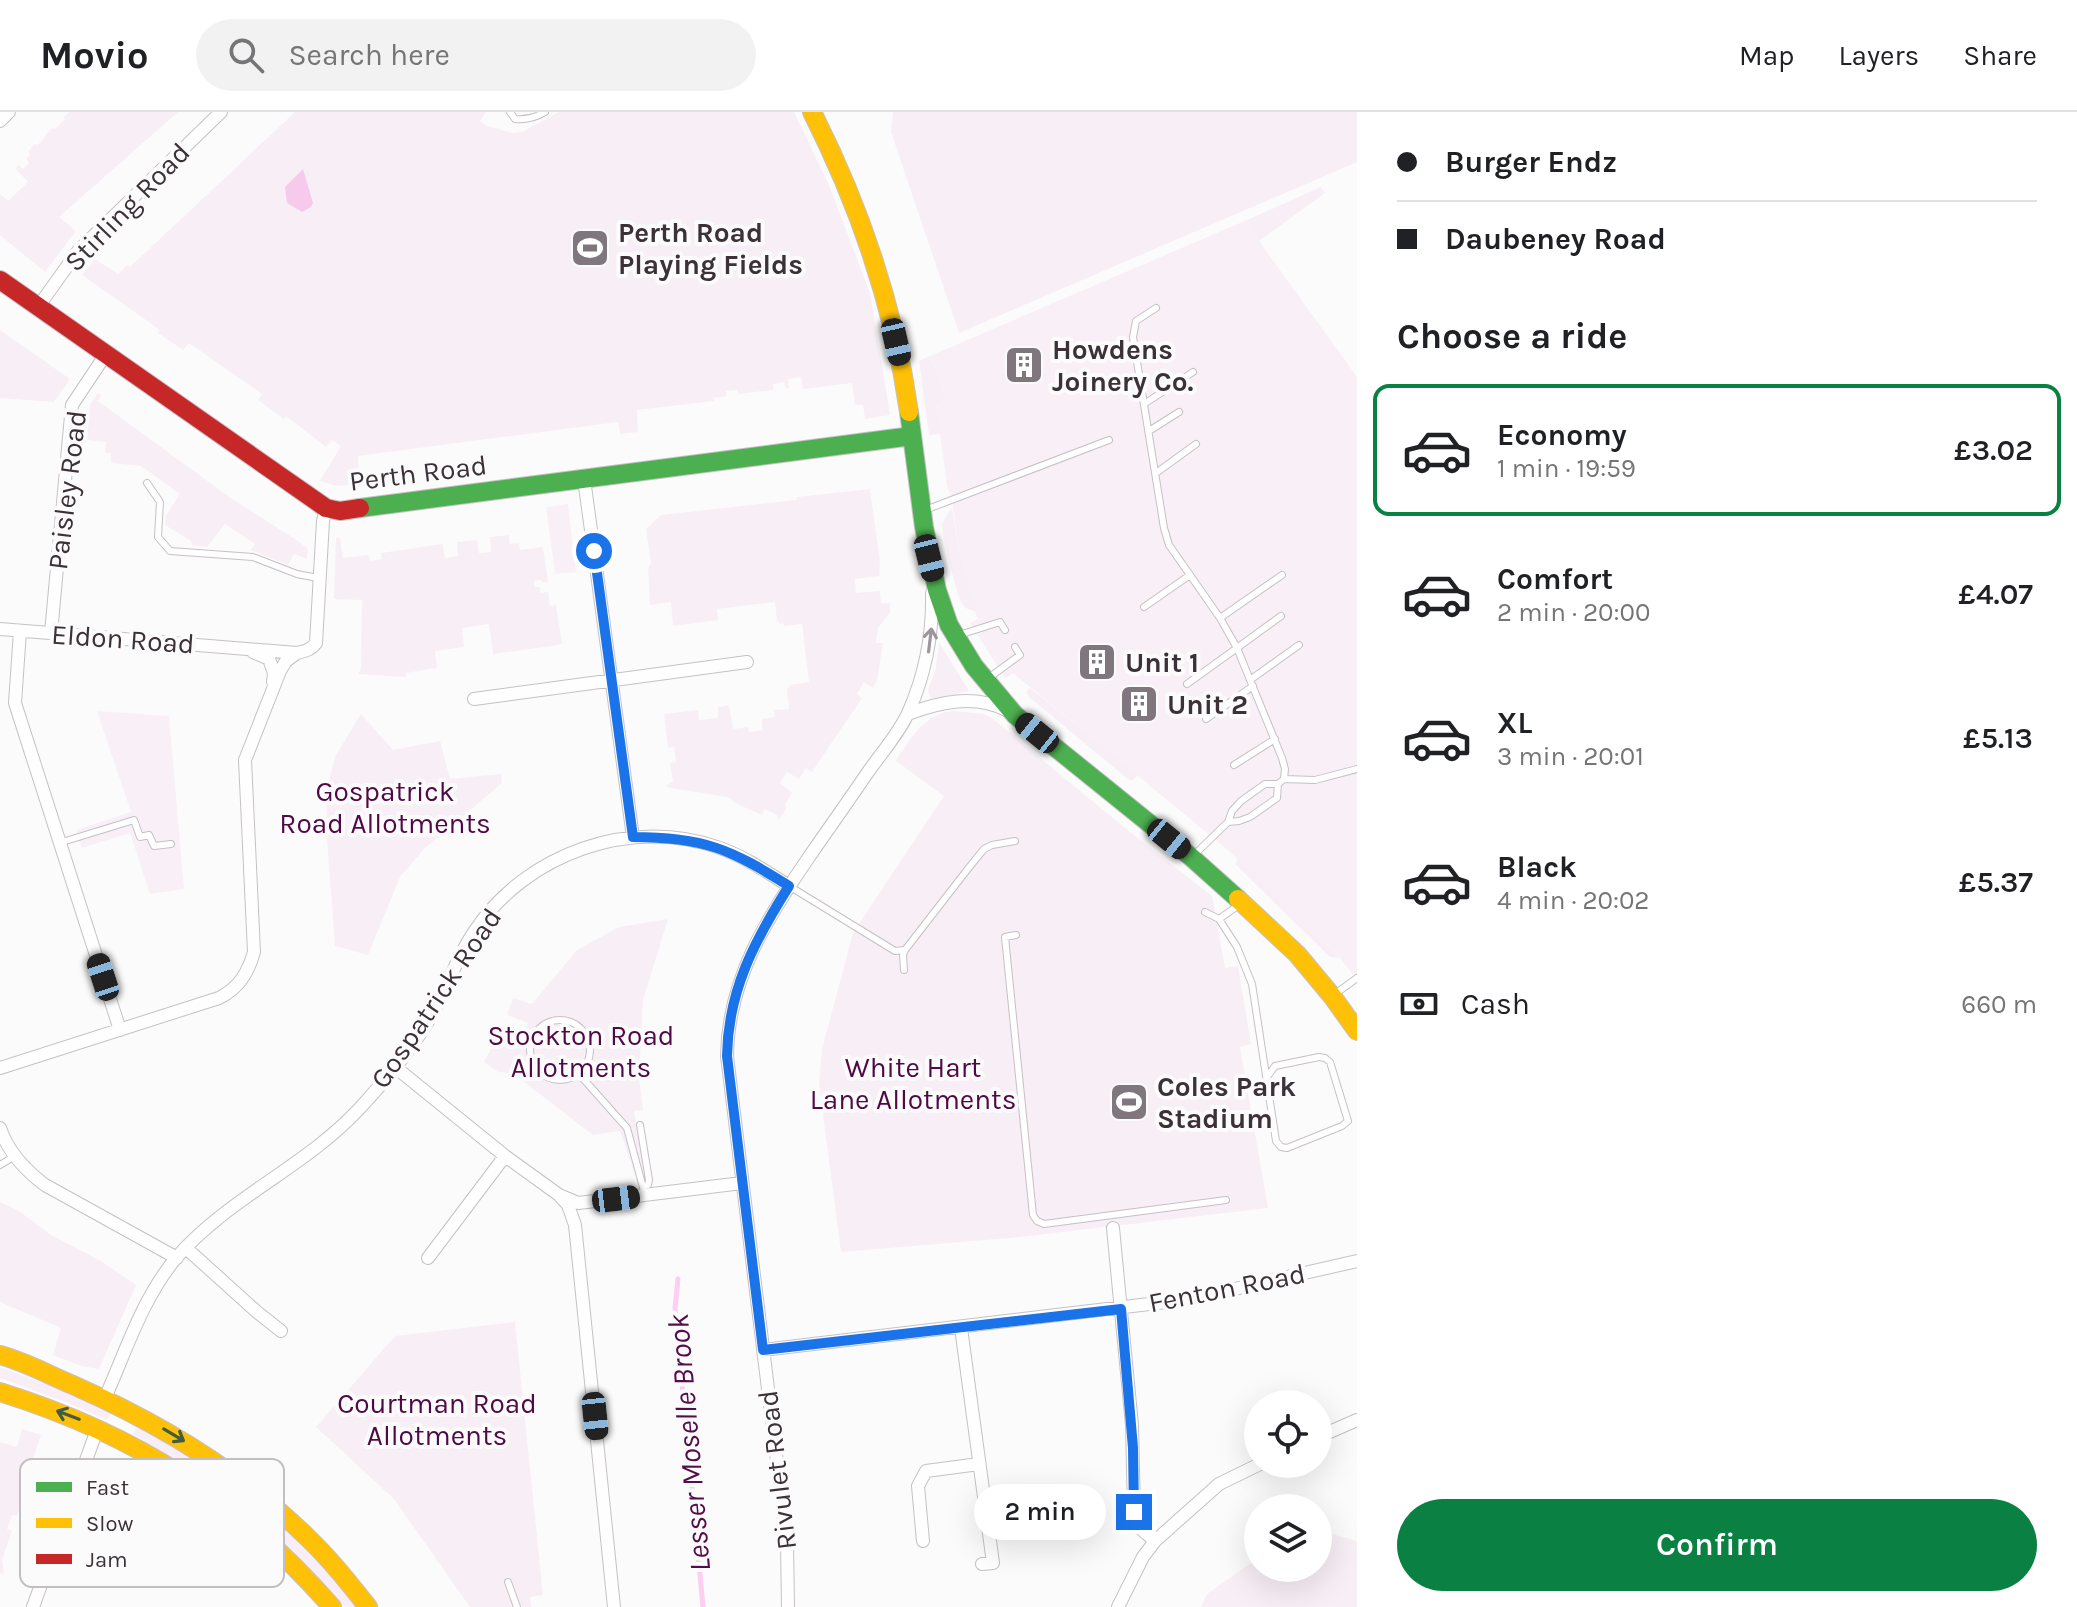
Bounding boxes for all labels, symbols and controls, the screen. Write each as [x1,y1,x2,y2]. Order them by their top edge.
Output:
search box [196,19,756,91]
text: Movio [40,33,148,78]
icon: search [224,33,268,77]
text: Search here [288,37,450,73]
text: Map [1739,39,1794,72]
text: Layers [1838,39,1919,72]
text: Share [1963,39,2037,72]
street label: Stirling Road [58,136,196,278]
text: Burger Endz [1445,144,1617,180]
place label: Perth Road Playing Fields [618,216,803,281]
text: Daubeney Road [1445,221,1666,257]
sports icon: Perth Road Playing Fields [569,227,611,269]
text: Choose a ride [1397,315,1627,357]
car [879,316,913,368]
place label: Howdens Joinery Co. [1052,333,1194,398]
building icon: Howdens Joinery Co. [1003,344,1045,386]
street label: Paisley Road [41,408,93,572]
icon: car [1401,414,1473,486]
text: Economy [1497,417,1627,453]
text: £3.02 [1954,432,2033,468]
street label: Perth Road [347,448,489,498]
text: 1 min · 19:59 [1497,453,1636,484]
car [912,532,946,584]
route start [576,533,612,569]
icon: car [1401,558,1473,630]
text: Comfort [1497,561,1613,597]
text: £4.07 [1958,576,2033,612]
text: 2 min · 20:00 [1497,597,1650,628]
street label: Eldon Road [50,618,196,660]
one-way arrow [923,627,938,654]
building icon: Unit 1 [1076,641,1118,683]
place label: Unit 1 [1125,646,1199,679]
building icon: Unit 2 [1118,683,1160,725]
place label: Unit 2 [1167,688,1248,721]
icon: car [1401,702,1473,774]
text: XL [1497,705,1532,741]
car [1011,709,1063,757]
text: £5.13 [1963,720,2033,756]
text: 3 min · 20:01 [1497,741,1644,772]
park label: Gospatrick Road Allotments [279,775,491,840]
car [1143,815,1195,863]
icon: car [1401,846,1473,918]
text: Black [1497,849,1577,885]
text: £5.37 [1959,864,2033,900]
text: 4 min · 20:02 [1497,885,1649,916]
street label: Gospatrick Road [364,902,508,1094]
car [84,950,122,1004]
icon: cash [1397,982,1441,1026]
text: Cash [1461,986,1530,1022]
text: 660 m [1961,989,2037,1020]
park label: Stockton Road Allotments [488,1019,674,1084]
park label: White Hart Lane Allotments [810,1051,1016,1116]
place label: Coles Park Stadium [1157,1070,1296,1135]
sports icon: Coles Park Stadium [1108,1081,1150,1123]
car [591,1184,641,1214]
street label: Fenton Road [1146,1257,1308,1319]
water label: Lesser Moselle Brook [660,1312,718,1573]
park label: Courtman Road Allotments [337,1387,537,1452]
street label: Rivulet Road [751,1388,803,1552]
map controls [1244,1390,1332,1582]
button: locate [1244,1390,1332,1478]
car [581,1391,609,1441]
one-way arrow [56,1407,81,1421]
one-way arrow [162,1427,185,1443]
legend [20,1459,284,1587]
text: Fast [86,1475,129,1501]
callout: 2 min [974,1484,1106,1540]
route end [1116,1494,1152,1530]
button: layers [1244,1494,1332,1582]
text: 2 min [1005,1496,1075,1527]
button: Confirm [1397,1499,2037,1591]
text: Slow [86,1511,133,1537]
text: Jam [86,1547,128,1573]

